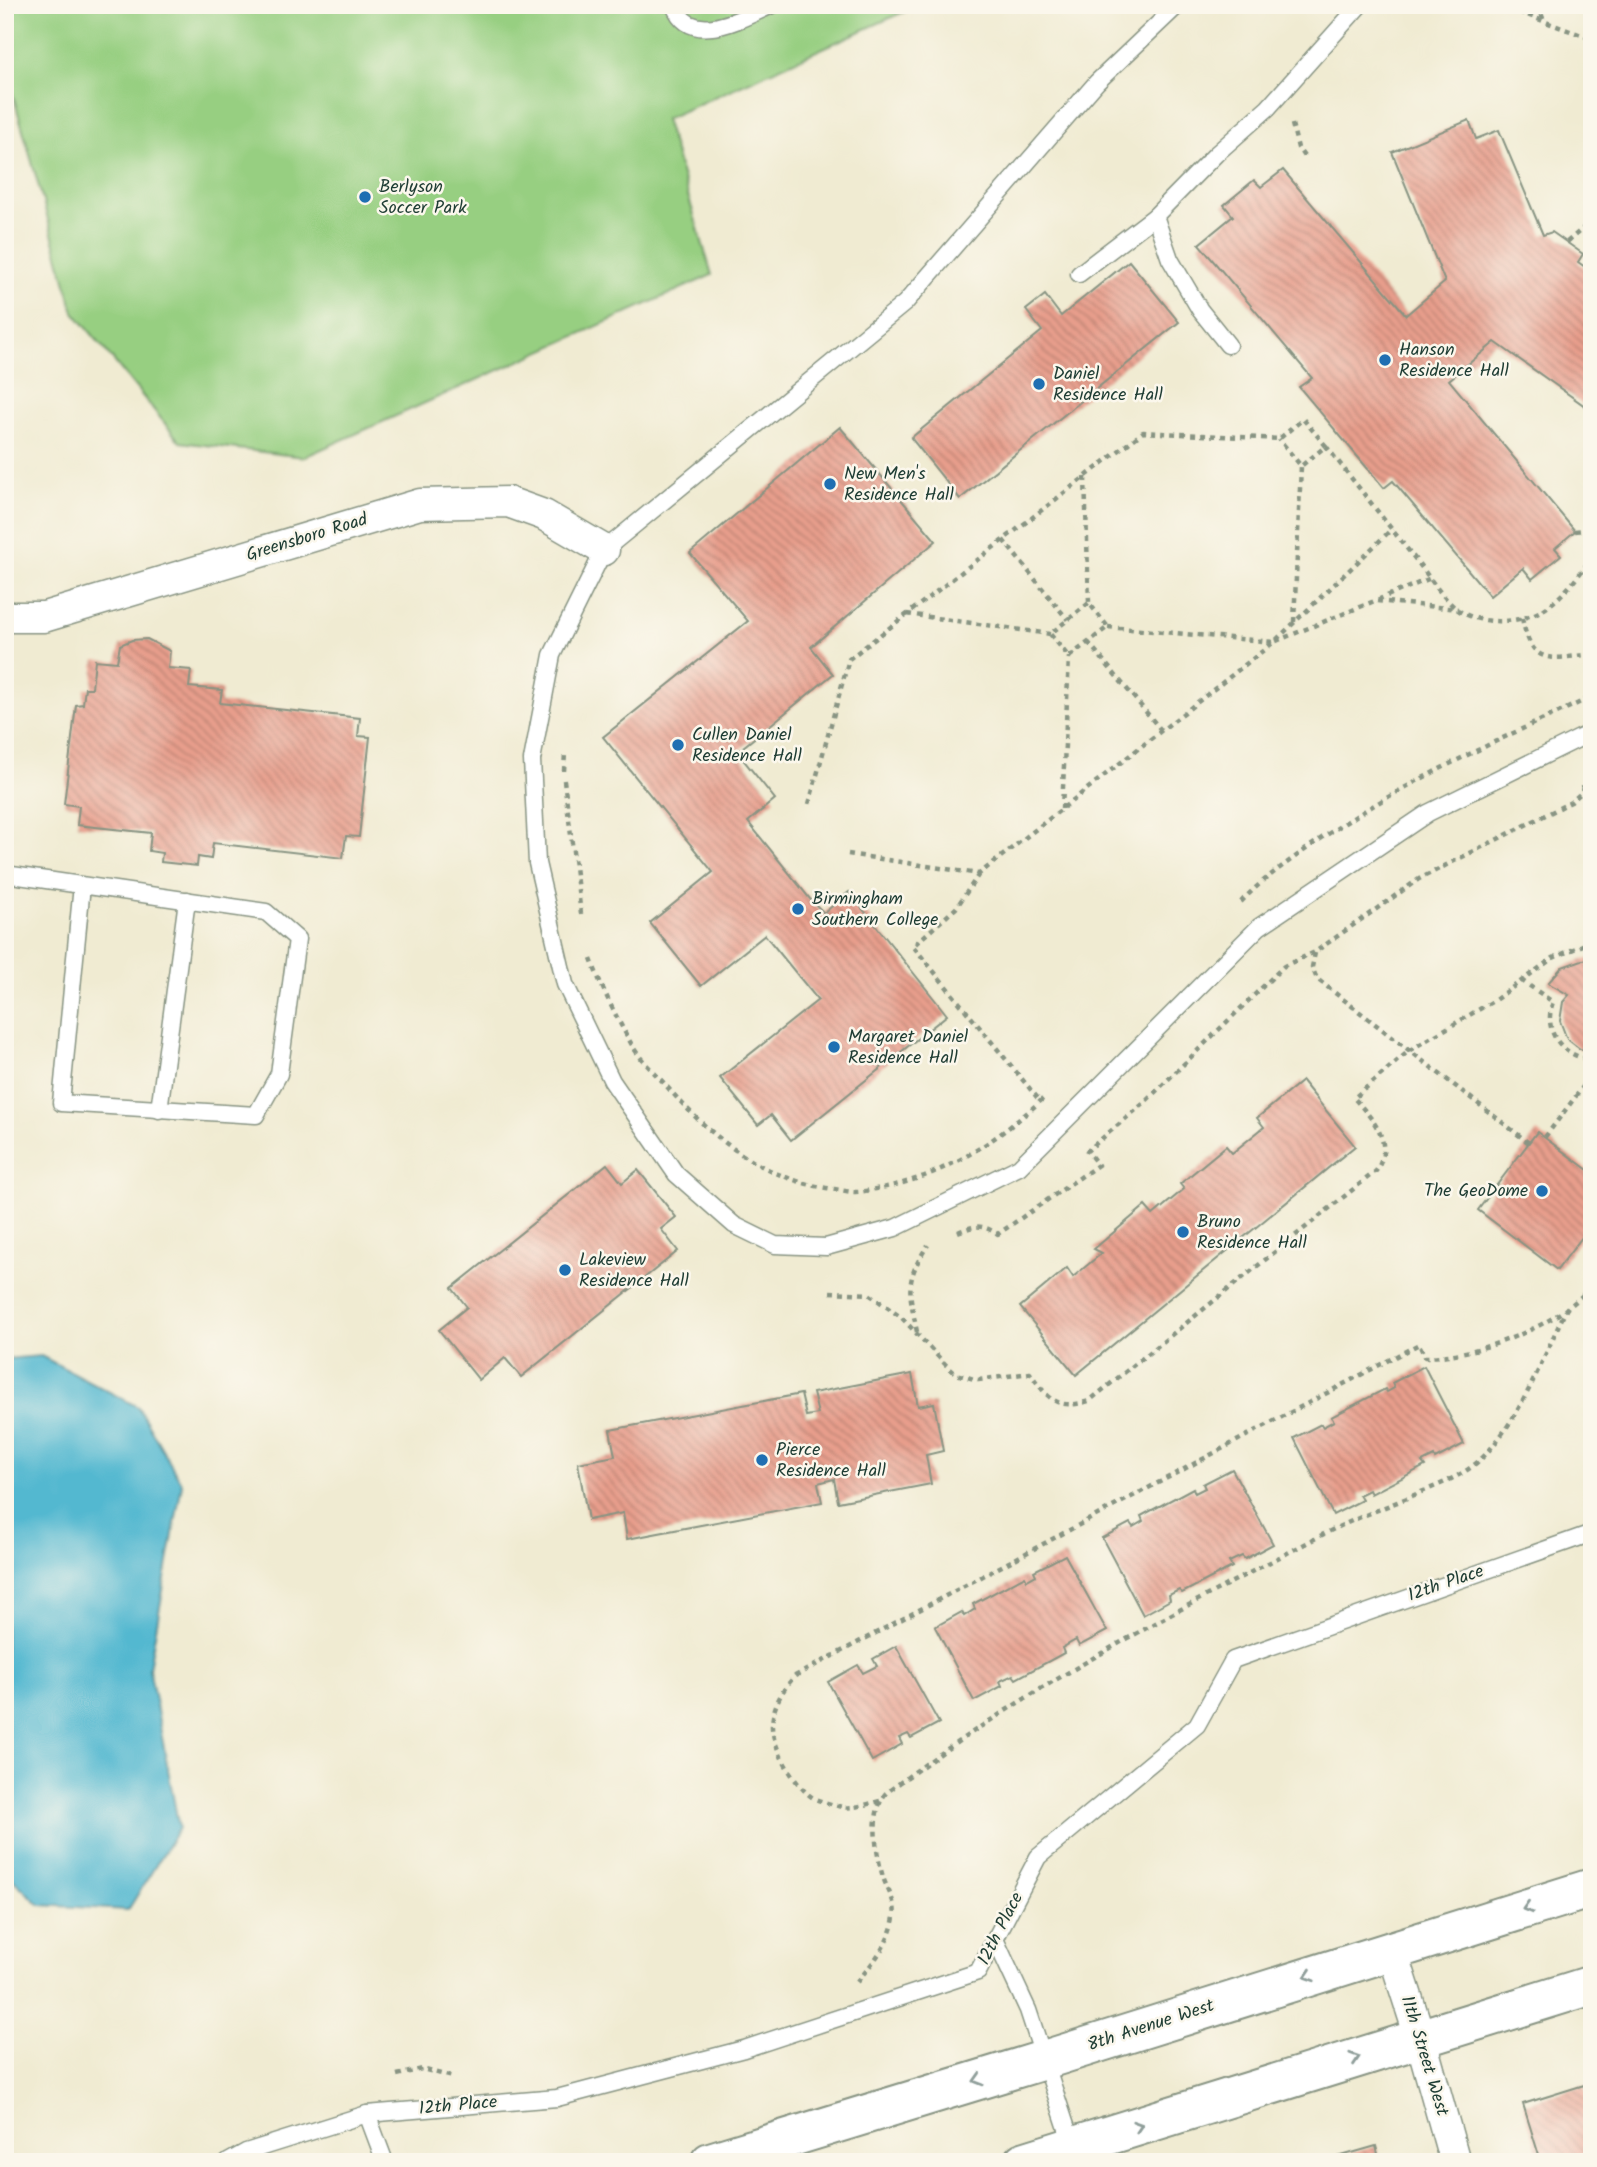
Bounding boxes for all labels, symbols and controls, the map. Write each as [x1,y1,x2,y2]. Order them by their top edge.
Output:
place label: Berlyson Soccer Park [379,173,467,223]
marker: Berlyson Soccer Park [357,189,373,205]
place label: Hanson Residence Hall [1399,336,1509,386]
marker: Hanson Residence Hall [1377,352,1393,368]
place label: Daniel Residence Hall [1053,360,1163,410]
marker: Daniel Residence Hall [1031,376,1047,392]
place label: New Men's Residence Hall [844,460,954,510]
marker: New Men's Residence Hall [822,476,838,492]
street label: Greensboro Road [243,505,372,570]
place label: Cullen Daniel Residence Hall [692,721,802,771]
marker: Cullen Daniel Residence Hall [670,737,686,753]
place label: Birmingham Southern College [812,885,938,935]
marker: Birmingham Southern College [790,901,806,917]
place label: Margaret Daniel Residence Hall [848,1023,969,1073]
marker: Margaret Daniel Residence Hall [826,1039,842,1055]
place label: The GeoDome [1424,1177,1528,1206]
marker: The GeoDome [1534,1183,1550,1199]
place label: Bruno Residence Hall [1197,1208,1307,1258]
marker: Bruno Residence Hall [1175,1224,1191,1240]
place label: Lakeview Residence Hall [579,1246,689,1296]
marker: Lakeview Residence Hall [557,1262,573,1278]
place label: Pierce Residence Hall [776,1436,886,1486]
marker: Pierce Residence Hall [754,1452,770,1468]
street label: 12th Place [1404,1557,1488,1611]
street label: 12th Place [970,1887,1032,1971]
one-way arrow [1521,1900,1533,1915]
one-way arrow [1304,1968,1316,1983]
street label: 8th Avenue West [1084,1992,1219,2060]
street label: 11th Street West [1392,1992,1456,2121]
one-way arrow [1348,2051,1360,2066]
one-way arrow [973,2072,985,2087]
street label: 12th Place [418,2088,498,2124]
one-way arrow [1131,2120,1143,2134]

